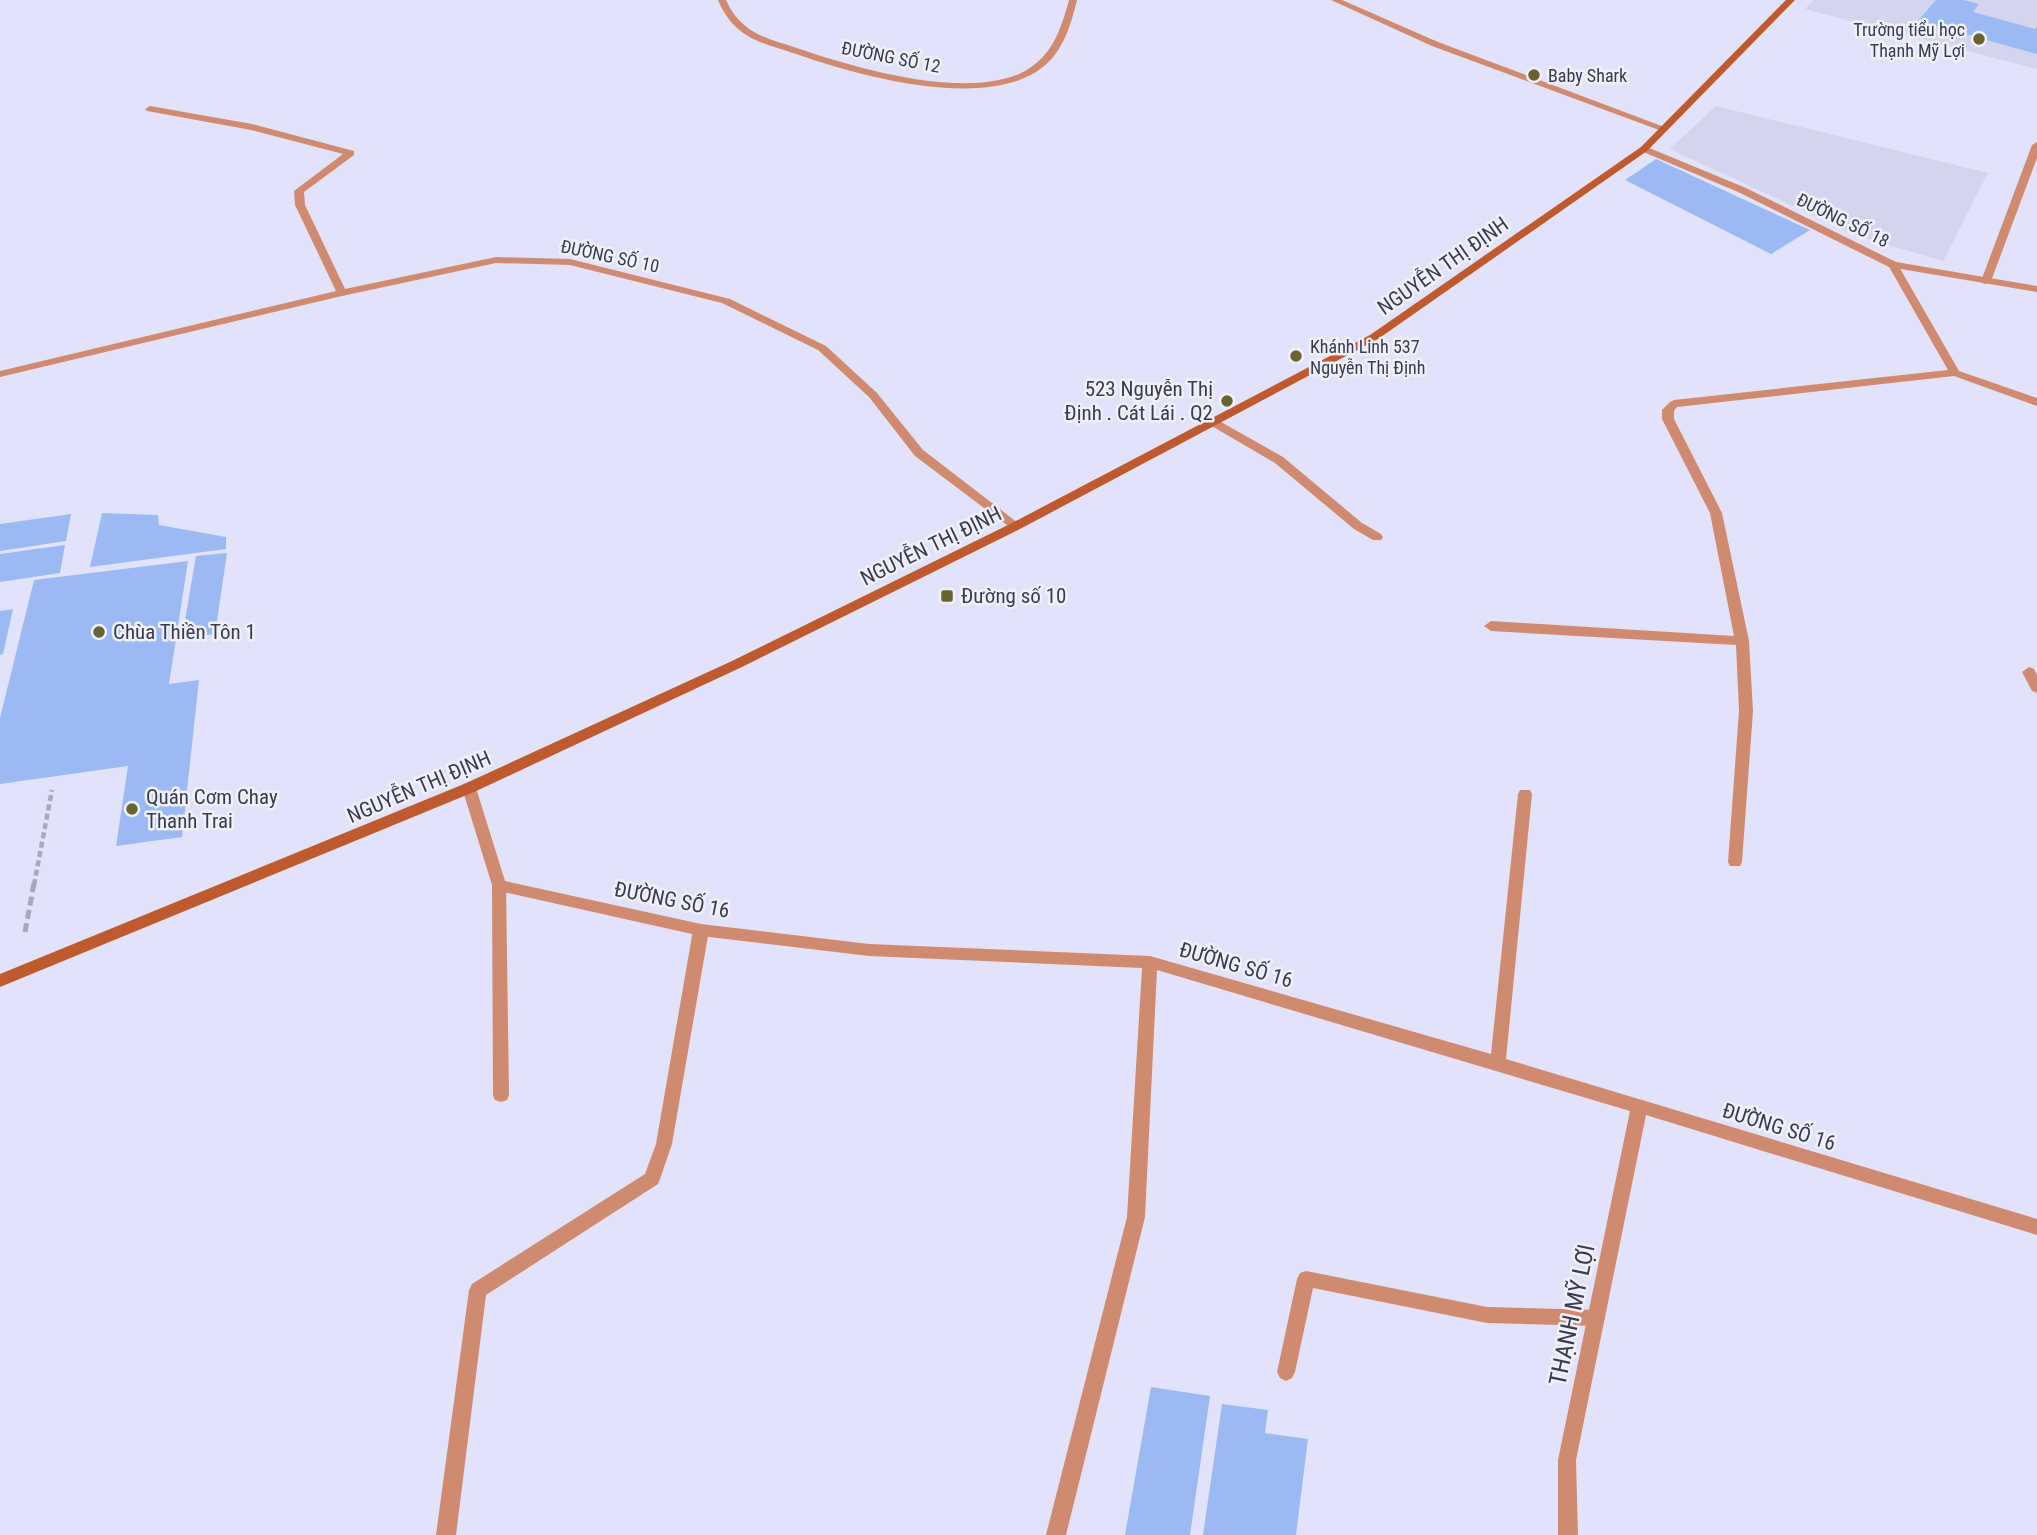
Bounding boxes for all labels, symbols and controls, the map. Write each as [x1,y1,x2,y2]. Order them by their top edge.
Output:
place label: Trường tiểu học Thạnh Mỹ Lợi [1853,19,1965,61]
marker: Trường tiểu học Thạnh Mỹ Lợi [1971,31,1987,47]
street label: ĐƯỜNG SỐ 12 [840,35,943,77]
place label: Baby Shark [1548,65,1627,86]
marker: Baby Shark [1526,67,1542,83]
street label: ĐƯỜNG SỐ 18 [1793,187,1893,251]
street label: NGUYỄN THỊ ĐỊNH [1373,211,1513,320]
street label: ĐƯỜNG SỐ 10 [559,233,662,277]
place label: Khánh Linh 537 Nguyễn Thị Định [1310,336,1425,378]
marker: Khánh Linh 537 Nguyễn Thị Định [1288,348,1304,364]
place label: 523 Nguyễn Thị Định . Cát Lái . Q2 [1064,377,1213,425]
marker: 523 Nguyễn Thị Định . Cát Lái . Q2 [1219,393,1235,409]
street label: NGUYỄN THỊ ĐỊNH [856,501,1005,590]
place label: Đường số 10 [961,584,1066,608]
marker: Đường số 10 [939,588,955,604]
place label: Chùa Thiền Tôn 1 [113,620,256,644]
marker: Chùa Thiền Tôn 1 [91,624,107,640]
street label: NGUYỄN THỊ ĐỊNH [343,745,494,828]
place label: Quán Cơm Chay Thanh Trai [146,785,278,833]
marker: Quán Cơm Chay Thanh Trai [124,801,140,817]
street label: ĐƯỜNG SỐ 16 [612,876,732,923]
street label: ĐƯỜNG SỐ 16 [1177,936,1296,993]
street label: ĐƯỜNG SỐ 16 [1720,1097,1839,1156]
street label: THẠNH MỸ LỢI [1543,1242,1601,1388]

